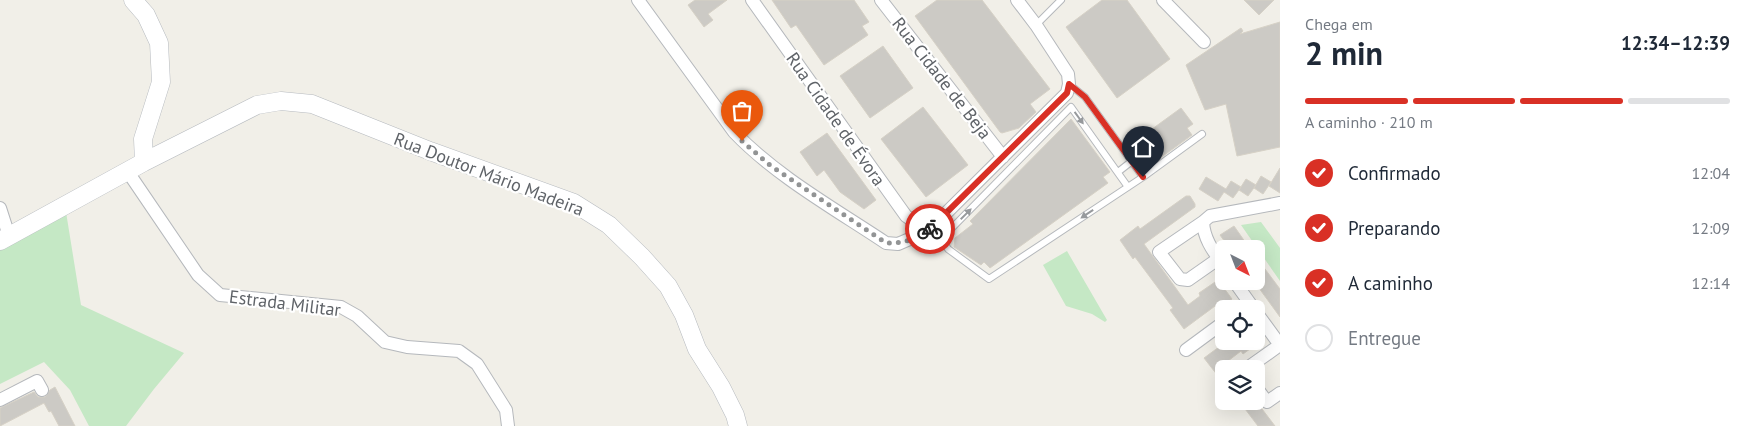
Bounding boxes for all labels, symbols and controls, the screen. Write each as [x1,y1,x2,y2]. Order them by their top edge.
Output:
street label: Rua Cidade de Beja [887,12,997,144]
text: Chega em [1305,14,1373,34]
text: 12:34–12:39 [1621,31,1730,55]
text: 2 min [1305,32,1383,74]
street label: Rua Cidade de Évora [781,48,891,190]
pin [721,90,763,141]
icon: bag [728,97,756,125]
one-way arrow [1074,111,1084,125]
text: A caminho · 210 m [1305,112,1433,132]
pin [1122,126,1164,177]
street label: Rua Doutor Mário Madeira [391,127,587,221]
icon: home [1129,133,1157,161]
icon: check [1305,159,1333,187]
text: Confirmado [1348,161,1441,185]
text: 12:04 [1692,163,1730,183]
courier [905,204,955,254]
one-way arrow [960,208,972,220]
one-way arrow [1081,209,1094,219]
icon: check [1305,214,1333,242]
icon: bike [916,215,944,243]
text: Preparando [1348,216,1440,240]
text: 12:09 [1692,218,1730,238]
north arrow [1215,240,1265,290]
map controls [1215,240,1265,410]
icon: check [1305,269,1333,297]
text: A caminho [1348,271,1433,295]
text: 12:14 [1692,273,1730,293]
street label: Estrada Militar [228,285,342,321]
button: locate [1215,300,1265,350]
text: Entregue [1348,326,1421,350]
button: layers [1215,360,1265,410]

